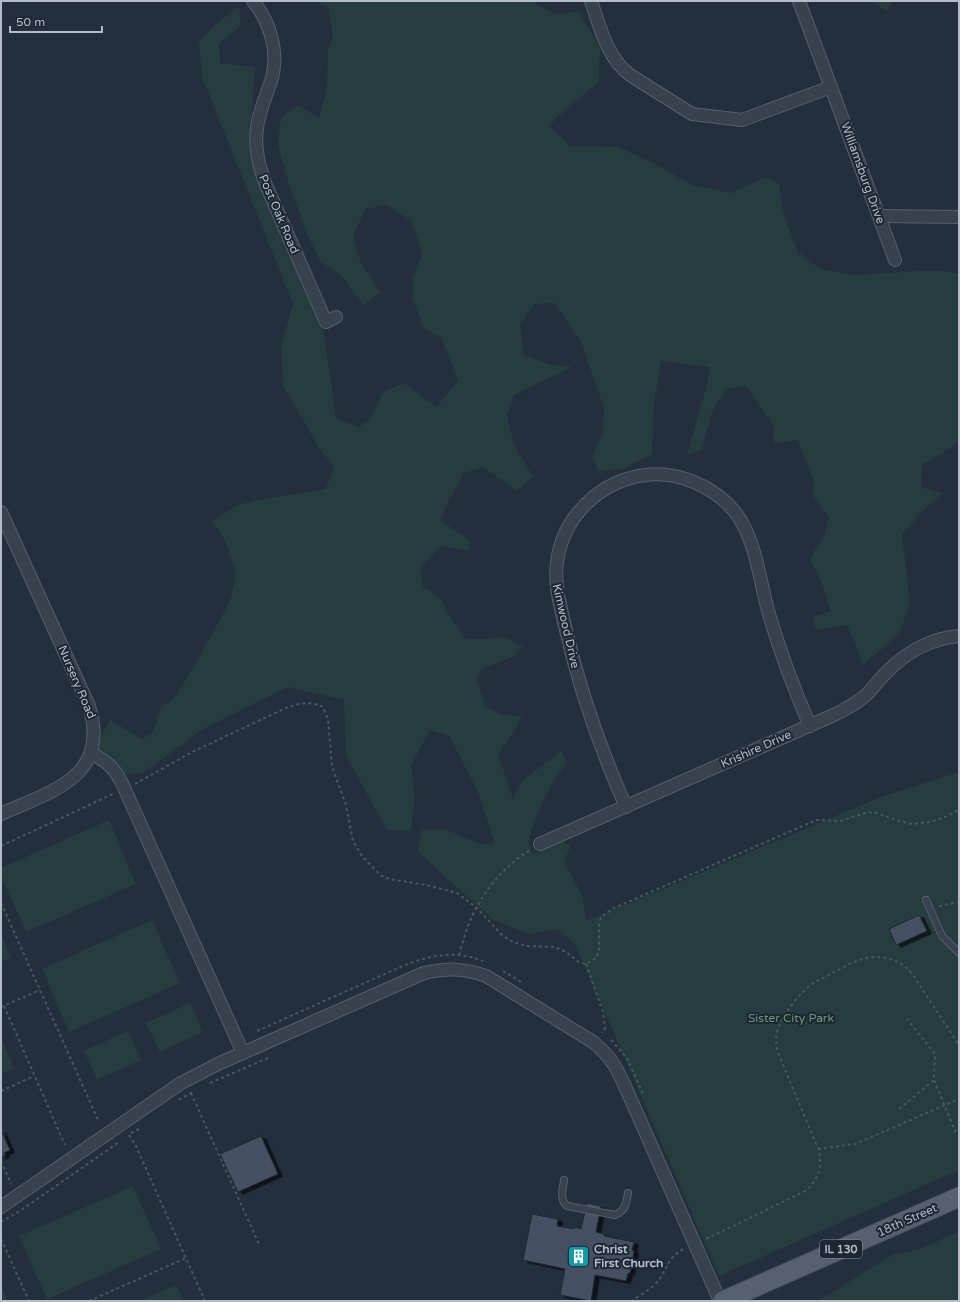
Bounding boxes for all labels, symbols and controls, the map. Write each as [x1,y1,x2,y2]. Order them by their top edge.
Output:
scale bar [10,8,102,34]
text: 50 m [16,15,45,29]
street label: Williamsburg Drive [838,120,888,226]
street label: Post Oak Road [256,172,302,256]
street label: Kimwood Drive [549,582,583,670]
street label: Nursery Road [55,643,99,721]
street label: Krishire Drive [719,727,794,771]
park label: Sister City Park [748,1011,834,1025]
street label: 18th Street [875,1200,940,1239]
road number: IL 130 [820,1240,862,1258]
place label: Christ First Church [594,1242,663,1270]
building icon: Christ First Church [566,1243,592,1269]

